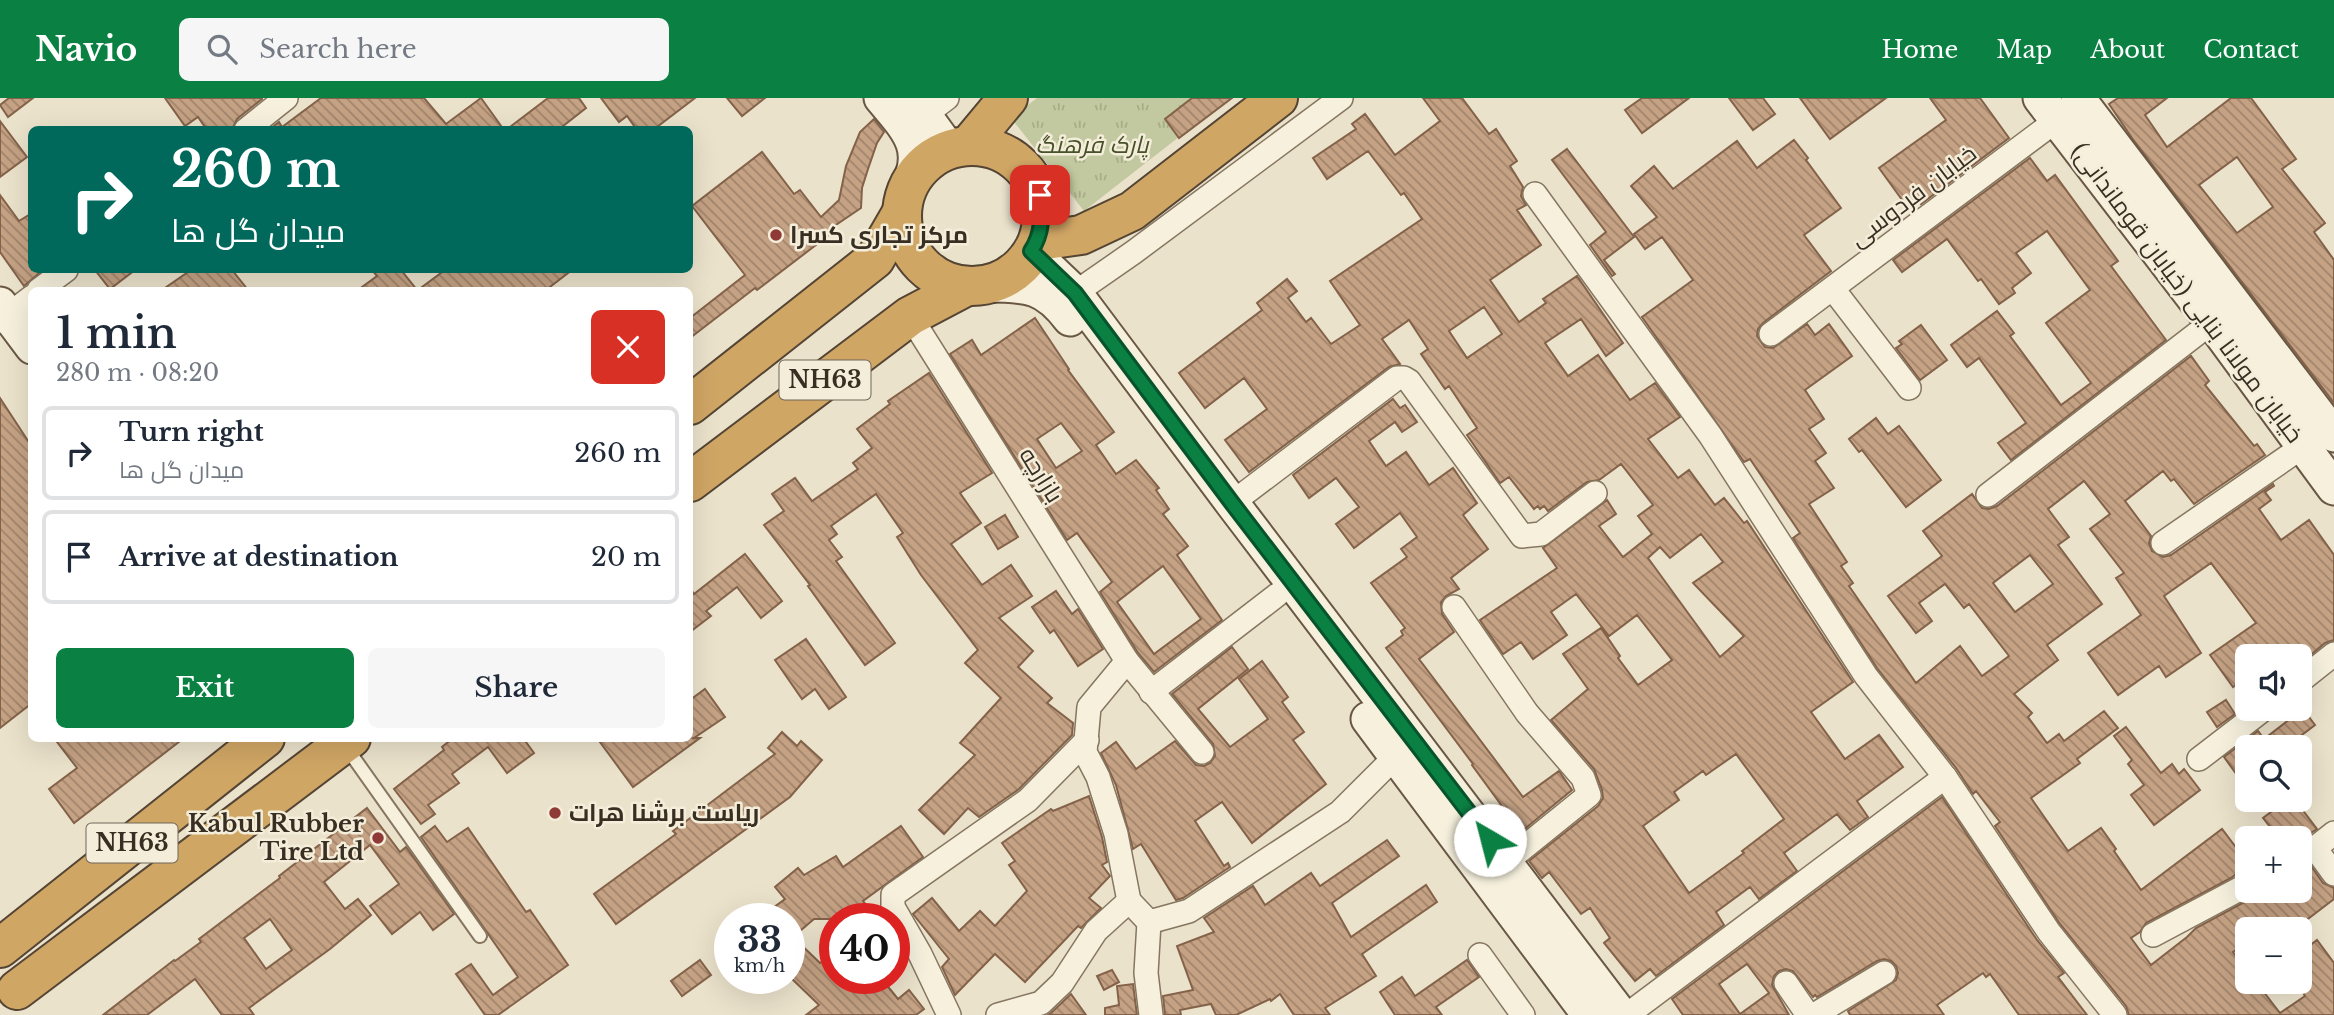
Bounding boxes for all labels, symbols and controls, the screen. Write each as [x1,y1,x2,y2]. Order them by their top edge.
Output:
search box [179,18,669,81]
text: Navio [35,29,137,70]
icon: search [203,30,241,68]
text: Search here [259,33,417,65]
text: Home [1882,35,1958,64]
text: Map [1996,35,2052,64]
text: About [2090,35,2165,64]
text: Contact [2203,35,2299,64]
park label: پارک فرهنگ [1036,130,1150,161]
street label: خیابان مولانا بنایی (خیابان قوماندانی) [2065,137,2310,448]
street label: خیابان فردوسی [1844,138,1982,253]
text: 260 m [171,139,340,200]
icon: right [56,154,147,245]
pin [1010,165,1070,225]
icon: arrive [1021,176,1059,214]
text: میدان گل ها [171,211,345,251]
place label: مرکز تجاری کسرا [790,220,968,249]
marker: مرکز تجاری کسرا [768,227,784,243]
text: 1 min [56,307,177,359]
button: close [591,310,665,384]
text: 280 m · 08:20 [56,359,219,387]
road number: NH63 [780,360,870,400]
text: Turn right [119,416,264,448]
icon: right [60,434,98,472]
text: 260 m [574,437,661,469]
street label: بازارچه [1012,442,1070,509]
text: میدان گل ها [119,456,244,484]
icon: arrive [60,538,98,576]
text: Arrive at destination [119,541,399,573]
text: 20 m [591,541,661,573]
map controls [2235,644,2312,994]
button: sound [2235,644,2312,721]
button: Exit [56,648,354,728]
button: Share [368,648,665,728]
button: search [2235,735,2312,812]
place label: ریاست برشنا هرات [569,798,759,827]
position arrow [1453,803,1527,877]
marker: ریاست برشنا هرات [547,805,563,821]
place label: Kabul Rubber Tire Ltd [188,809,364,866]
road number: NH63 [86,824,178,862]
button: + [2235,826,2312,903]
marker: Kabul Rubber Tire Ltd [370,830,386,846]
speed limit sign: 40 [819,903,910,994]
button: − [2235,917,2312,994]
text: 33 [737,918,782,961]
text: km/h [734,955,785,977]

